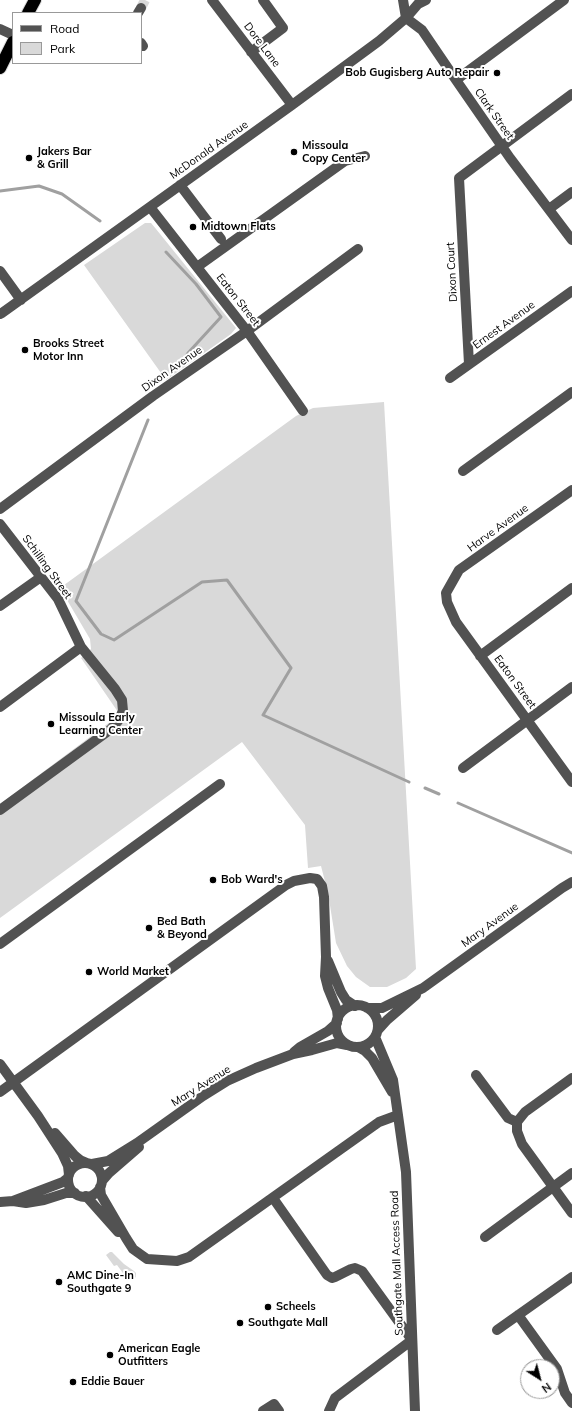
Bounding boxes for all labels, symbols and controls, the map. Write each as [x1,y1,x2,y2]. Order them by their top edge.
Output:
legend [12,12,142,64]
street label: Dore Lane [241,20,283,70]
text: Road [50,21,79,36]
text: Park [50,41,75,56]
place label: Bob Gugisberg Auto Repair [345,66,489,80]
marker: Bob Gugisberg Auto Repair [492,68,502,78]
street label: Clark Street [471,86,517,142]
street label: McDonald Avenue [167,118,251,182]
place label: Missoula Copy Center [302,139,366,165]
place label: Jakers Bar & Grill [37,145,91,171]
marker: Missoula Copy Center [289,147,299,157]
marker: Jakers Bar & Grill [24,153,34,163]
place label: Midtown Flats [201,220,276,234]
marker: Midtown Flats [188,222,198,232]
street label: Dixon Court [444,242,460,302]
street label: Eaton Street [213,271,263,329]
street label: Ernest Avenue [470,298,538,352]
place label: Brooks Street Motor Inn [33,337,104,363]
street label: Dixon Avenue [139,343,205,395]
marker: Brooks Street Motor Inn [20,345,30,355]
street label: Harve Avenue [465,501,531,555]
street label: Schilling Street [19,533,75,601]
street label: Eaton Street [491,653,539,711]
place label: Missoula Early Learning Center [59,711,143,737]
marker: Missoula Early Learning Center [46,719,56,729]
place label: Bob Ward's [221,873,283,887]
marker: Bob Ward's [208,875,218,885]
street label: Mary Avenue [459,900,521,950]
place label: Bed Bath & Beyond [157,915,207,941]
marker: Bed Bath & Beyond [144,923,154,933]
place label: World Market [97,965,169,979]
marker: World Market [84,967,94,977]
street label: Mary Avenue [169,1063,233,1109]
street label: Southgate Mall Access Road [388,1190,406,1336]
place label: AMC Dine-In Southgate 9 [67,1269,134,1295]
marker: AMC Dine-In Southgate 9 [54,1277,64,1287]
place label: Scheels [276,1300,316,1314]
marker: Scheels [263,1302,273,1312]
place label: Southgate Mall [248,1316,328,1330]
marker: Southgate Mall [235,1318,245,1328]
place label: American Eagle Outfitters [118,1342,200,1368]
marker: American Eagle Outfitters [105,1350,115,1360]
north arrow [520,1359,560,1399]
place label: Eddie Bauer [81,1375,144,1389]
marker: Eddie Bauer [68,1377,78,1387]
text: N [539,1380,554,1396]

